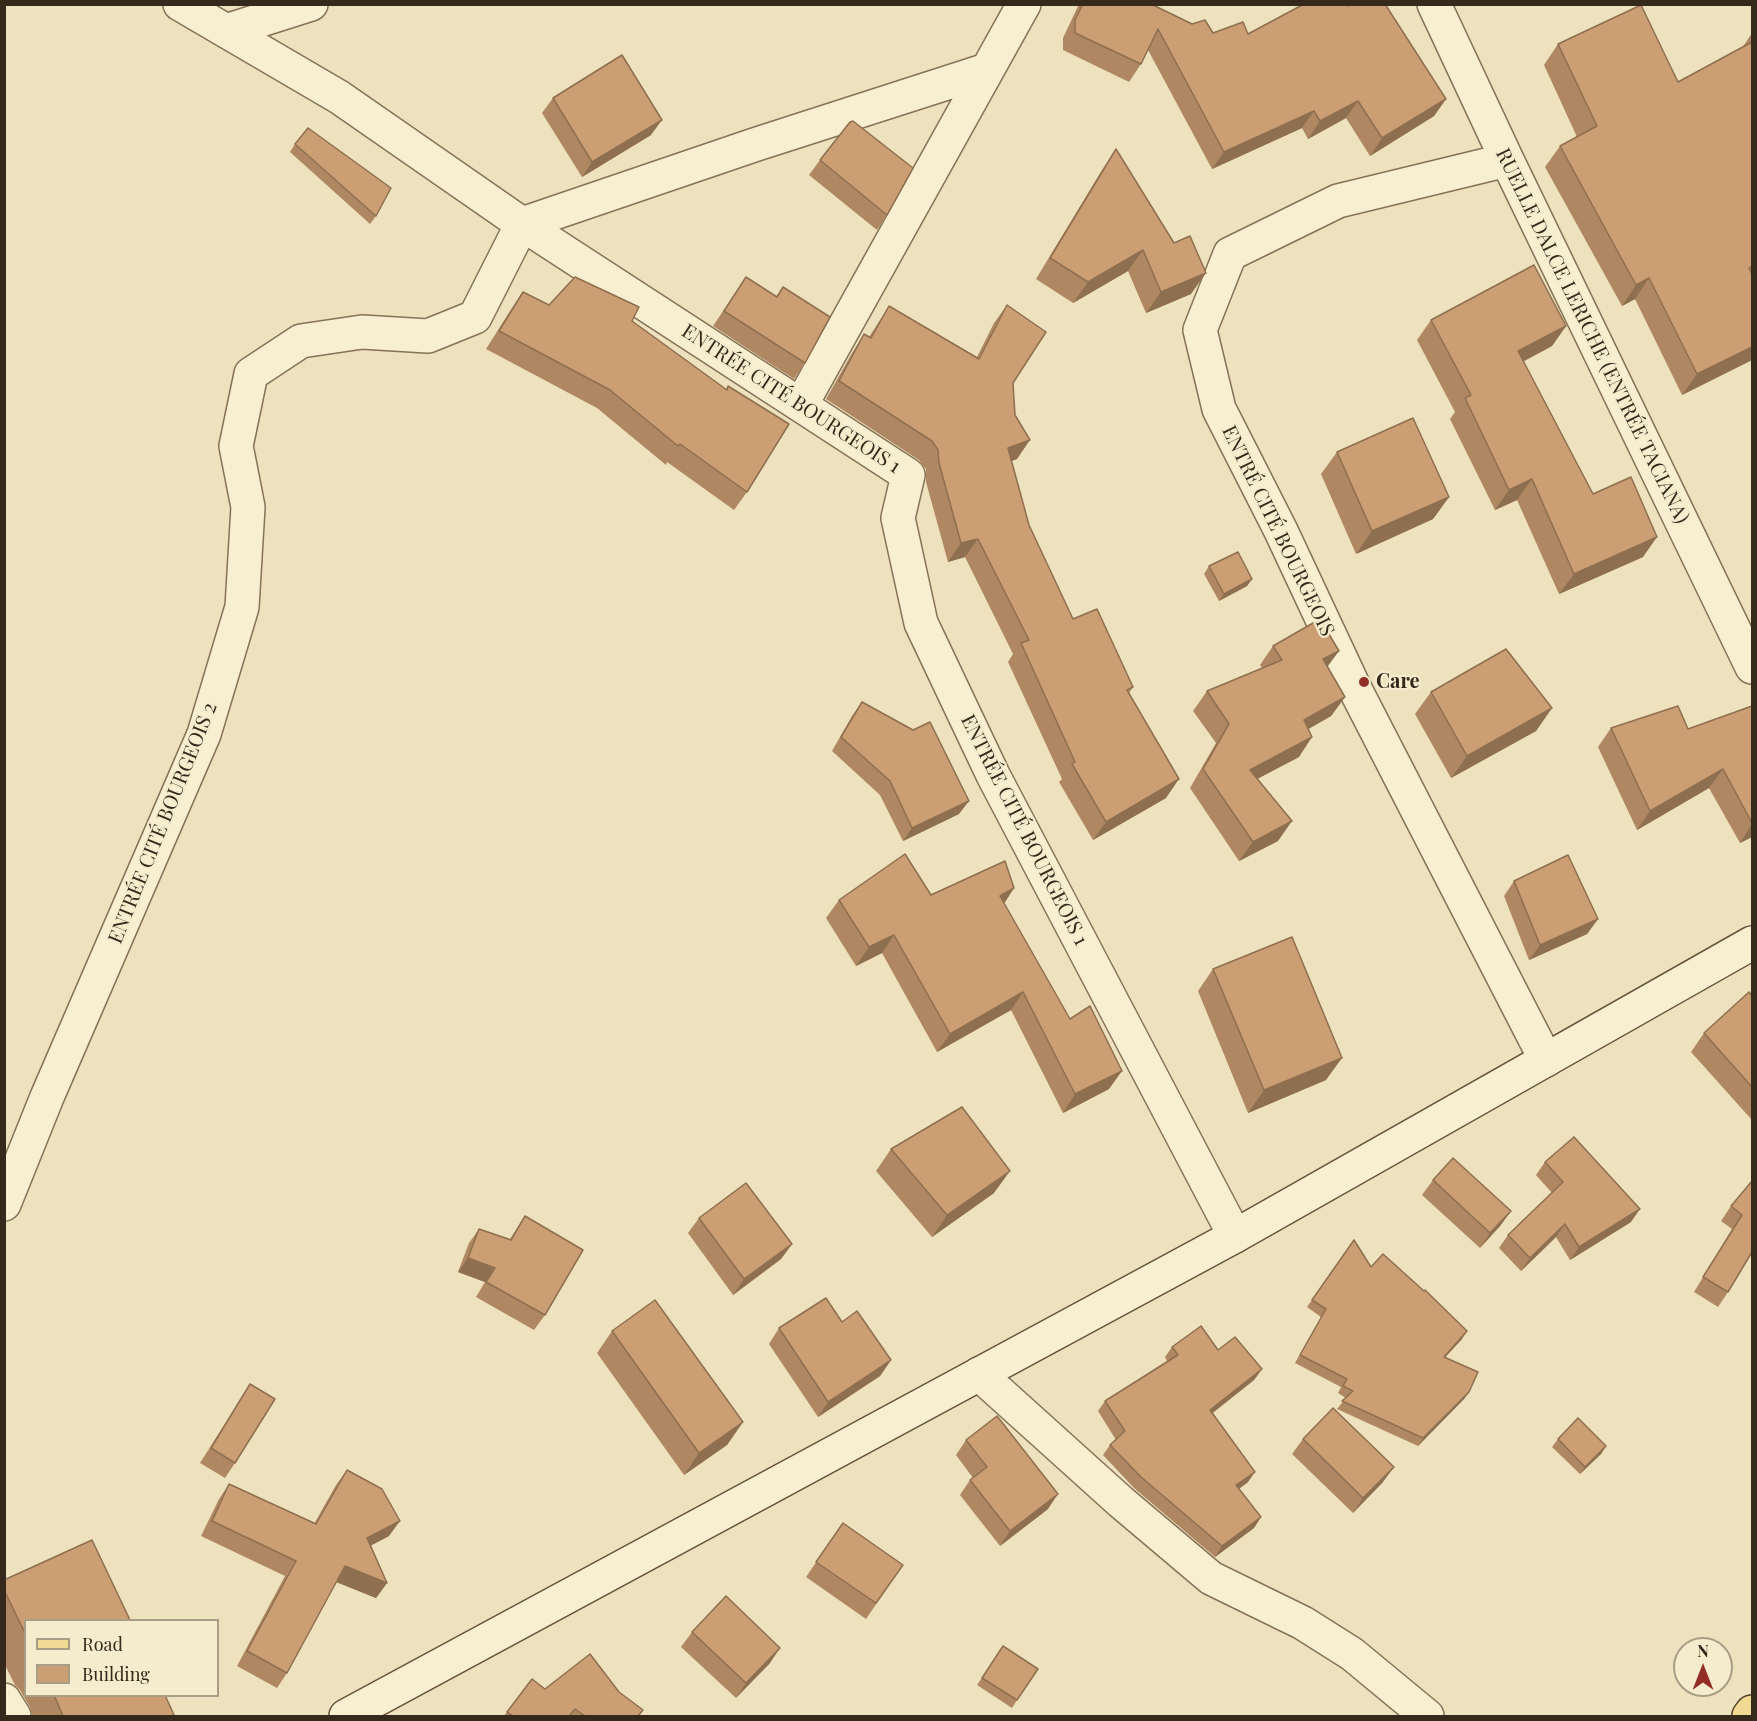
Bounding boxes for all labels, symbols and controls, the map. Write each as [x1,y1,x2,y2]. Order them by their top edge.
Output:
street label: RUELLE DALCE LERICHE (ENTRÉE TACIANA) [1490,144,1694,528]
street label: ENTRÉE CITÉ BOURGEOIS 1 [677,319,905,479]
street label: ENTRÉ CITÉ BOURGEOIS [1217,422,1339,640]
place label: Care [1376,670,1420,694]
marker: Care [1357,675,1371,689]
street label: ENTRÉE CITÉ BOURGEOIS 2 [104,699,222,947]
street label: ENTRÉE CITÉ BOURGEOIS 1 [955,711,1093,949]
legend [24,1619,219,1697]
text: Road [82,1632,123,1656]
north arrow [1673,1637,1733,1697]
text: N [1697,1640,1709,1661]
text: Building [82,1662,150,1686]

